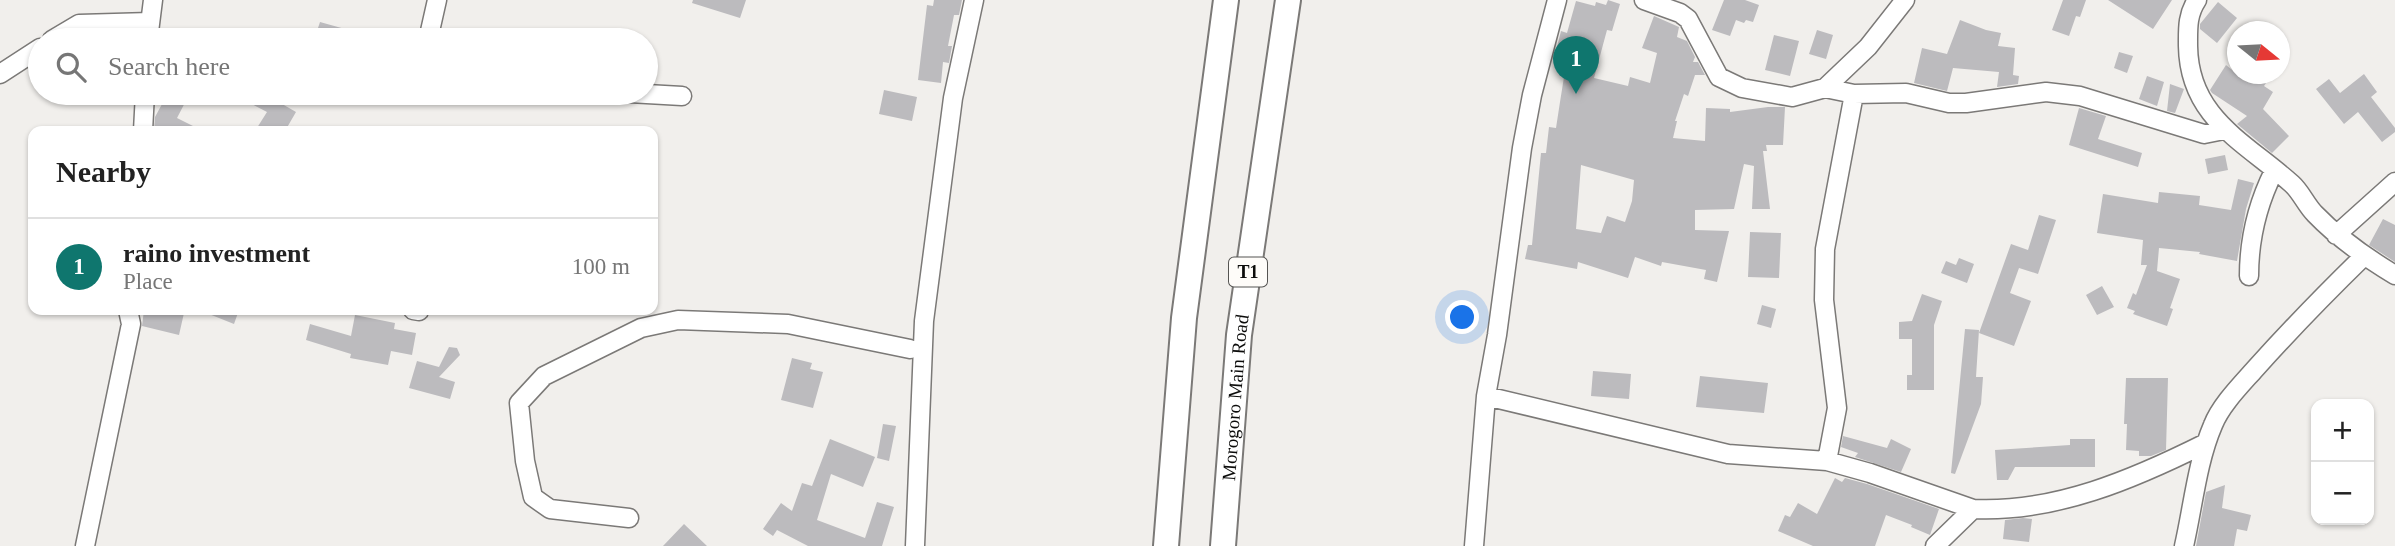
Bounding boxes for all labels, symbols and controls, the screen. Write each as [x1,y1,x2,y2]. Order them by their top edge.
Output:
north arrow [2227,21,2290,84]
search box [28,28,658,105]
pin: 1 [1553,36,1599,94]
icon: search [52,48,90,86]
text: Search here [108,52,230,81]
text: Nearby [56,155,151,188]
text: raino investment [123,239,310,268]
text: 1 [73,254,85,279]
text: 100 m [572,254,630,279]
road number: T1 [1229,258,1267,286]
text: Place [123,269,173,294]
your location [1445,300,1479,334]
street label: Morogoro Main Road [1218,312,1253,481]
map controls [2311,399,2374,525]
button: + [2311,399,2374,462]
button: − [2311,462,2374,525]

